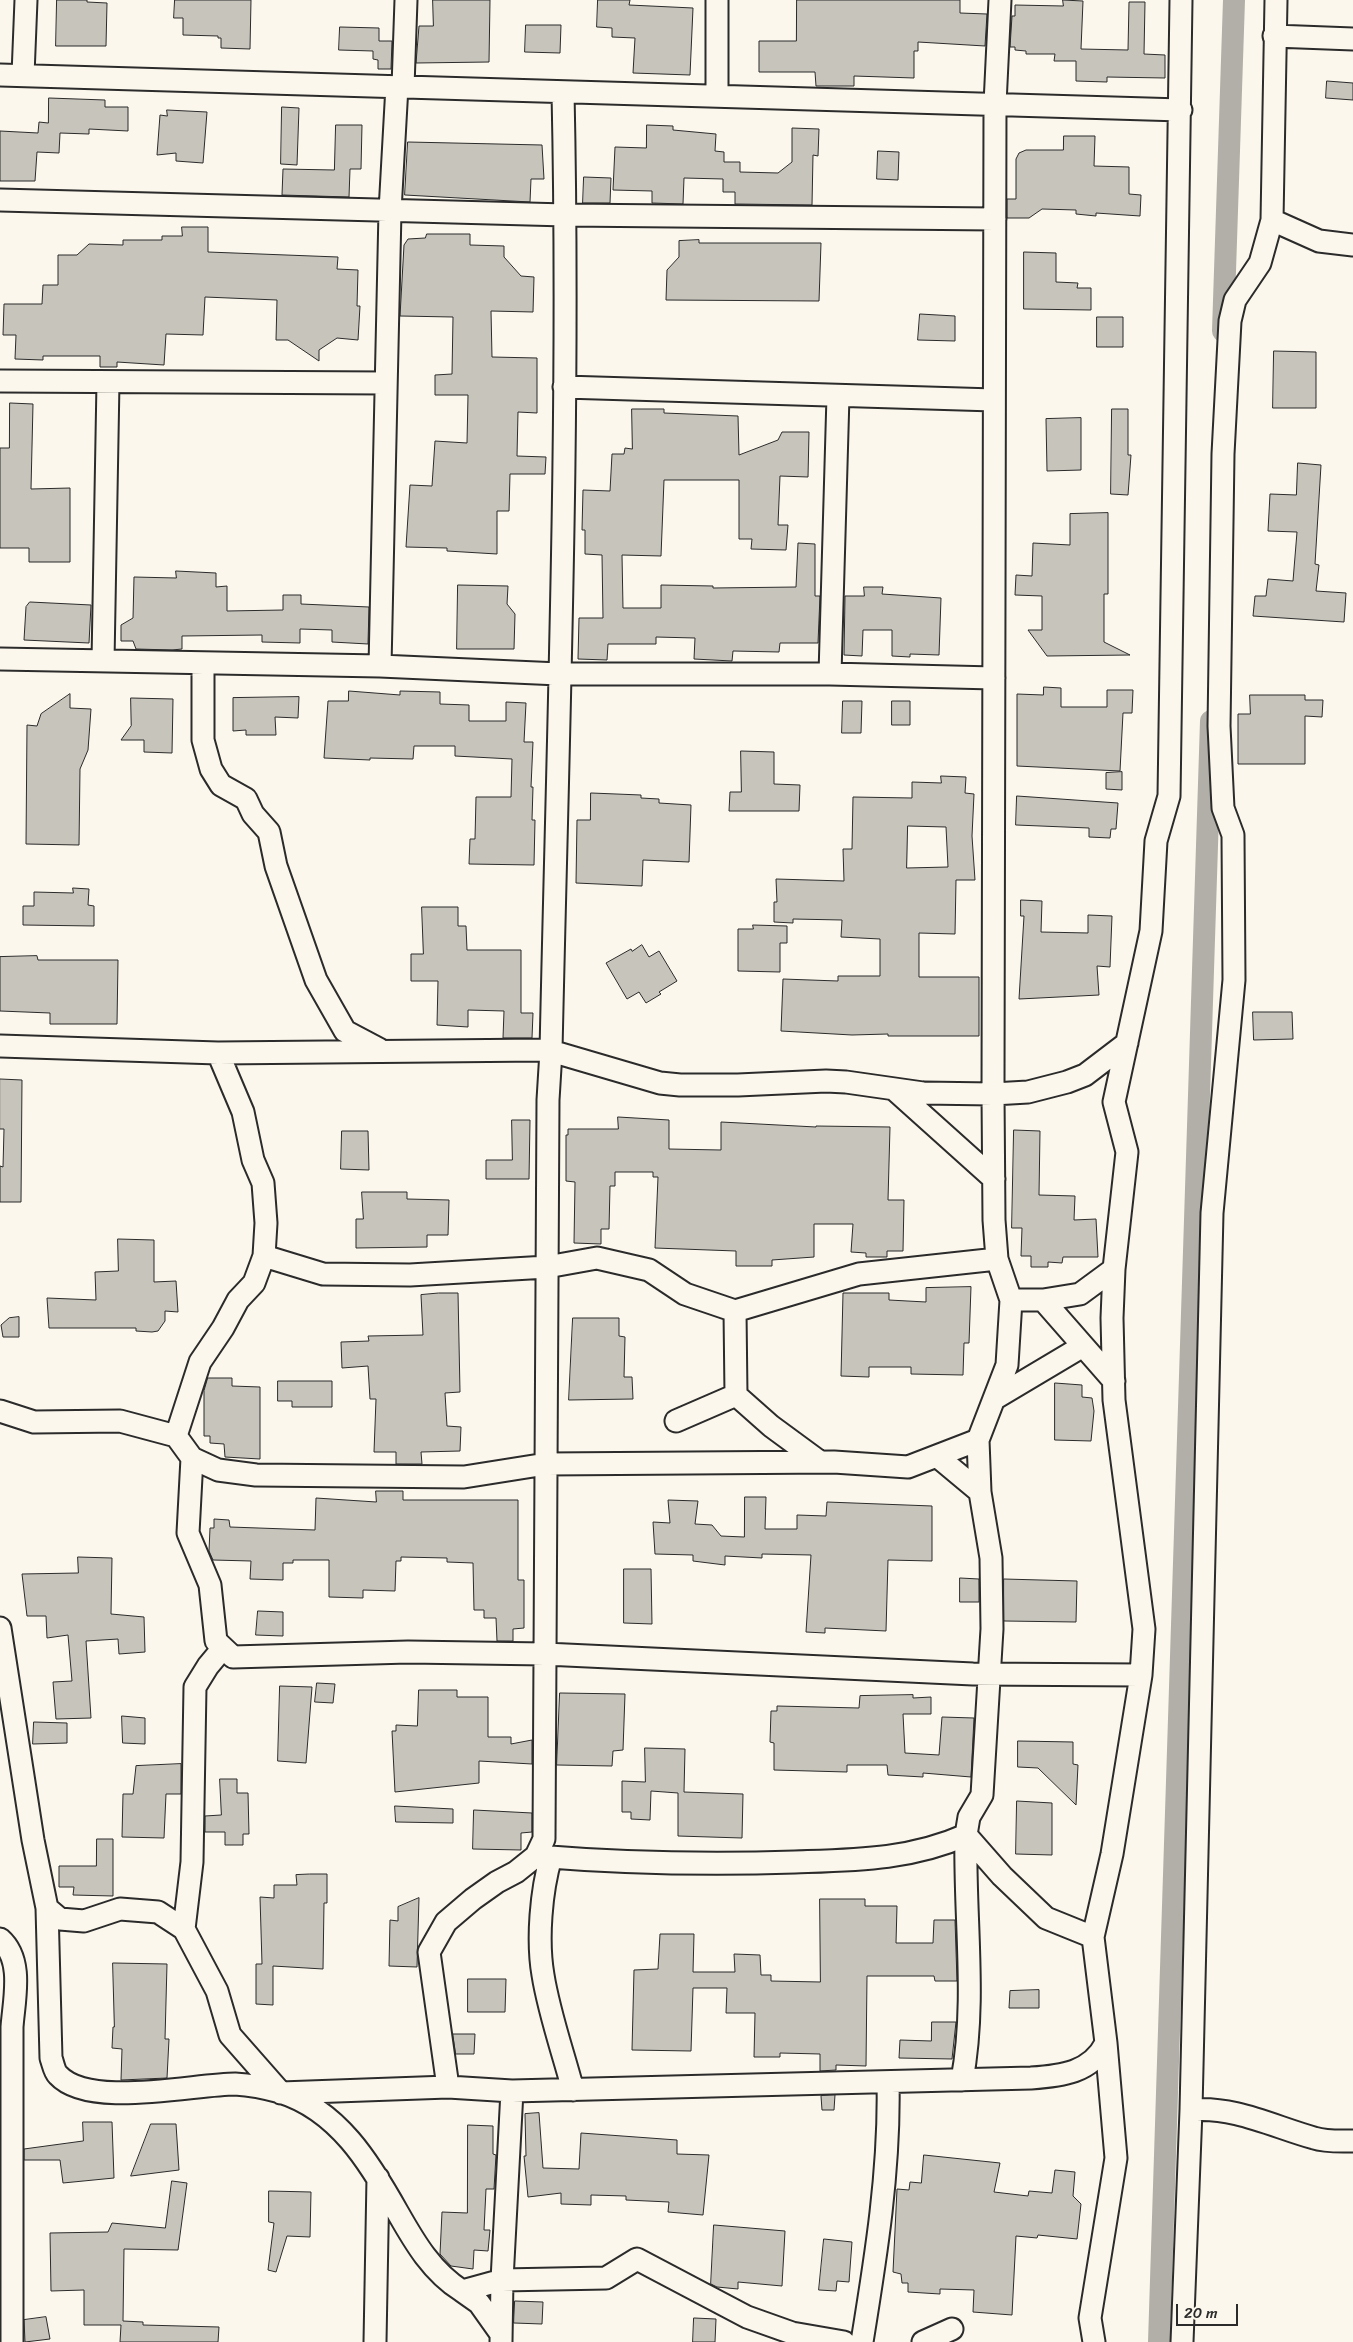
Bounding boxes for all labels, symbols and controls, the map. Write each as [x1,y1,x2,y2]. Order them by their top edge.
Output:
scale bar [1178,2294,1240,2326]
text: 20 m [1184,2300,1218,2326]

